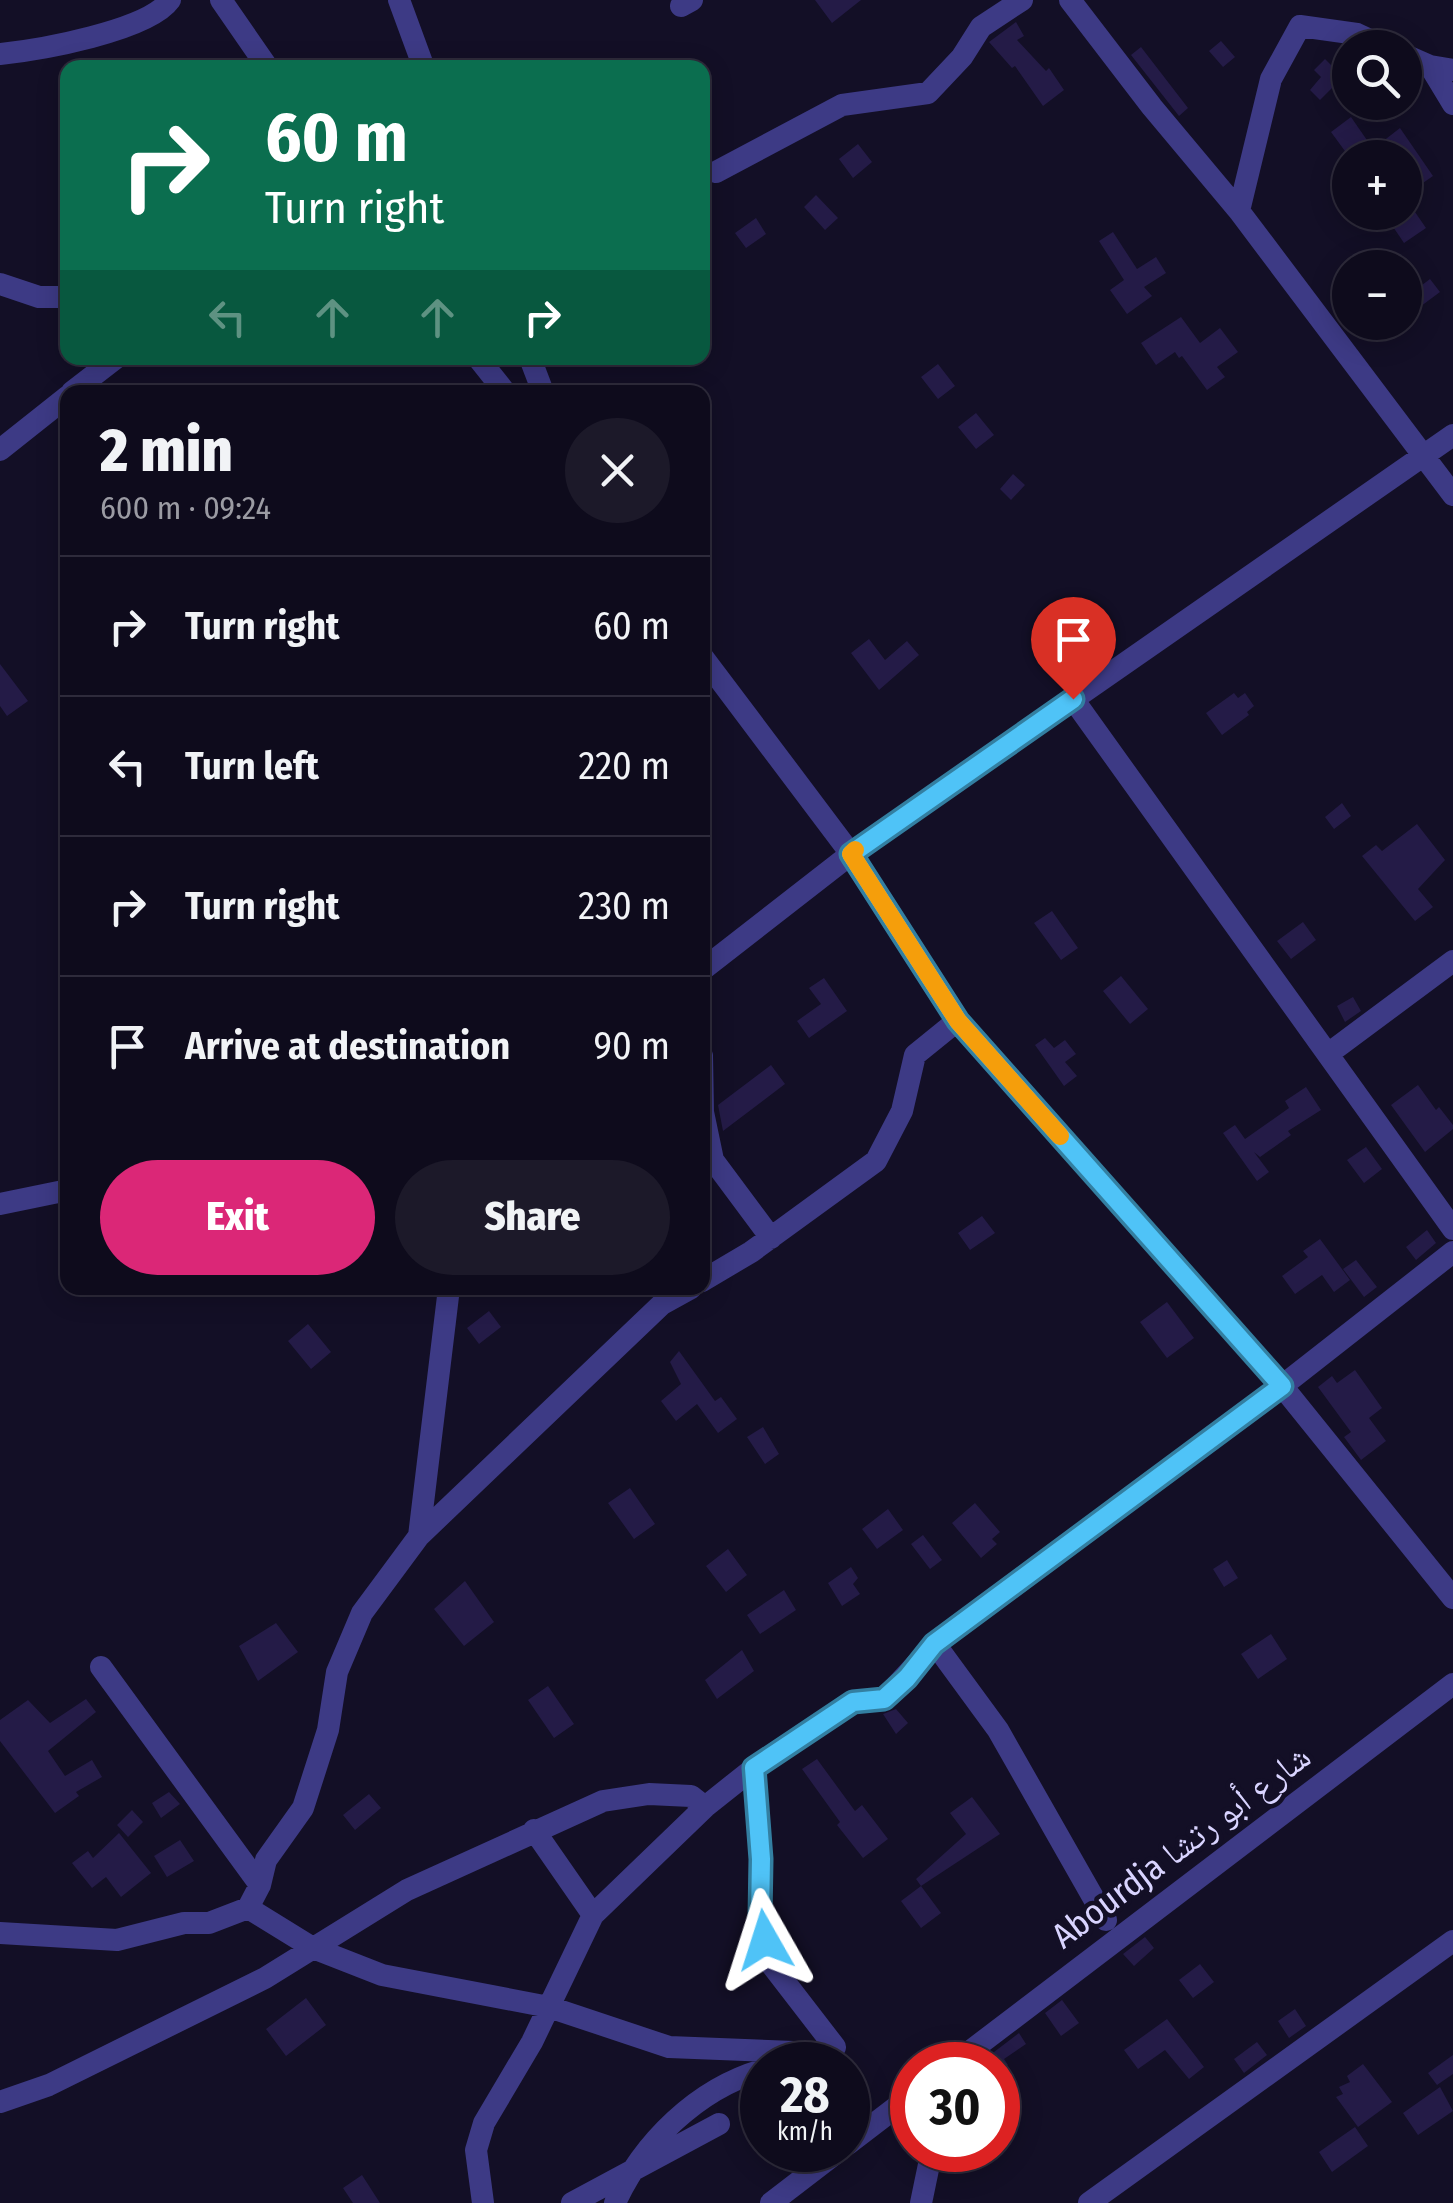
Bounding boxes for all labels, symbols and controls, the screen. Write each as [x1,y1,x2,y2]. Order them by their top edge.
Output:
map controls [1332,30,1422,340]
button: search [1332,30,1422,120]
text: 60 m [265,96,408,180]
icon: right [100,100,230,230]
button: + [1332,140,1422,230]
text: Turn right [265,181,444,235]
button: − [1332,250,1422,340]
icon: left [200,290,255,345]
icon: ahead [305,290,360,345]
icon: ahead [410,290,465,345]
icon: right [515,290,570,345]
text: 2 min [100,415,233,487]
button: close [565,418,670,523]
text: 600 m · 09:24 [100,489,271,527]
pin [1031,597,1116,700]
icon: right [100,599,155,654]
text: Turn right [185,603,339,649]
text: 60 m [593,603,670,649]
icon: arrive [1046,612,1101,667]
icon: left [100,739,155,794]
text: Turn left [185,743,319,789]
text: 220 m [579,743,670,789]
icon: right [100,879,155,934]
text: Turn right [185,883,339,929]
text: 230 m [578,883,670,929]
icon: arrive [100,1019,155,1074]
text: Arrive at destination [185,1023,510,1069]
text: 90 m [594,1023,670,1069]
button: Exit [100,1160,375,1275]
button: Share [395,1160,670,1275]
street label: Abourdja شارع أبو رتشا [1043,1735,1319,1958]
position arrow [713,1888,817,1992]
speed limit sign: 30 [890,2042,1020,2172]
text: 28 [780,2065,830,2125]
text: km/h [777,2117,833,2147]

